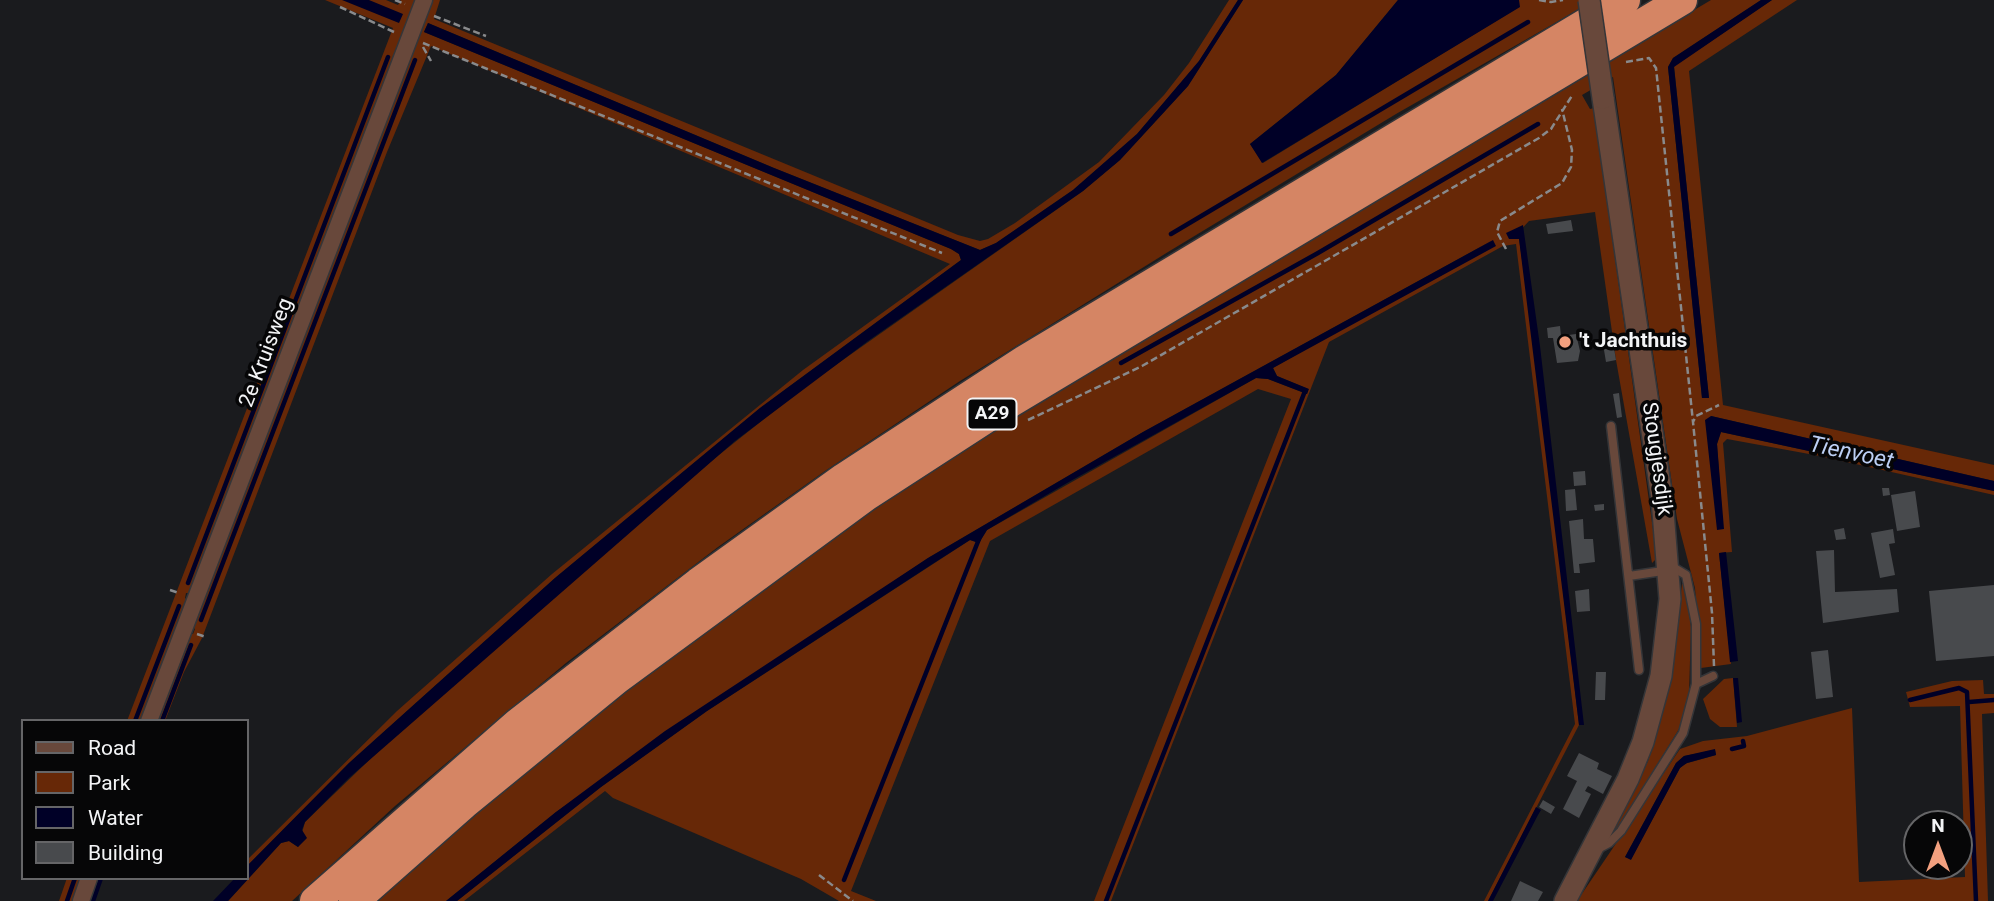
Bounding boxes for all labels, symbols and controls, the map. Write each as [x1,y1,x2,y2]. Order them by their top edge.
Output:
street label: 2e Kruisweg [235,295,299,411]
place label: 't Jachthuis [1579,329,1687,355]
marker: 't Jachthuis [1557,334,1573,350]
road number: A29 [968,398,1016,430]
street label: Stougjesdijk [1636,401,1676,517]
water label: Tienvoet [1806,432,1896,476]
legend [21,719,248,880]
text: Road [88,736,136,760]
text: Park [88,771,130,795]
text: Water [88,806,143,830]
north arrow [1903,810,1973,880]
text: N [1931,814,1945,837]
text: Building [88,841,163,865]

